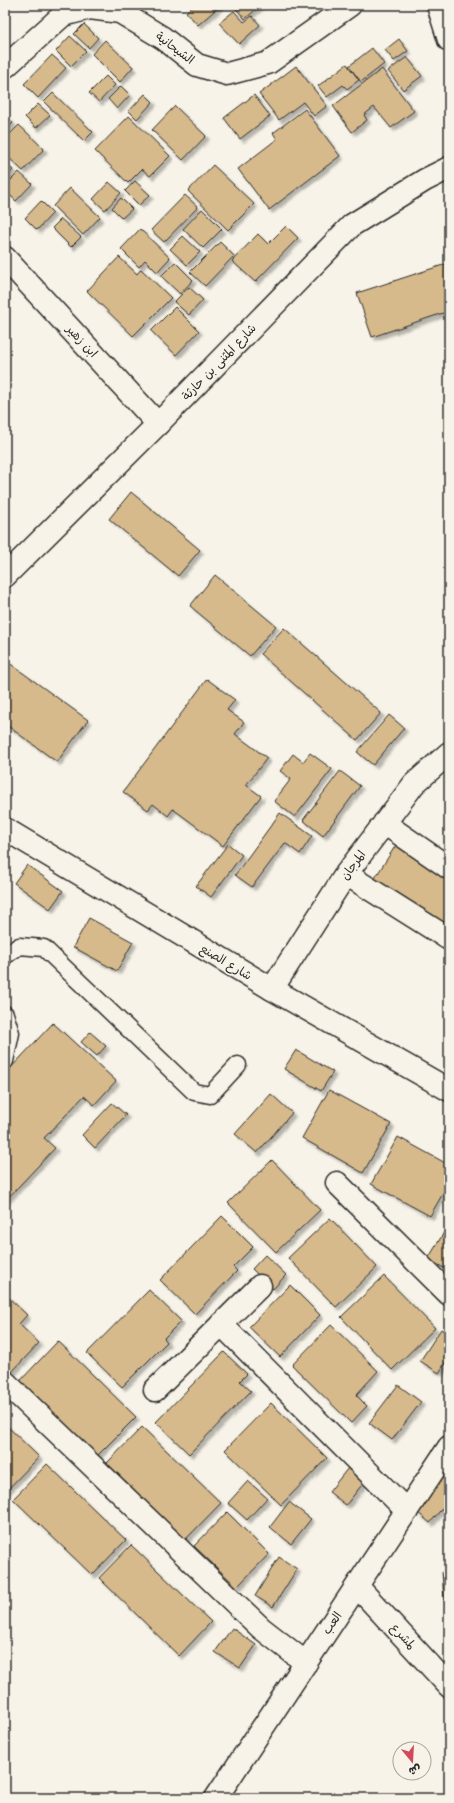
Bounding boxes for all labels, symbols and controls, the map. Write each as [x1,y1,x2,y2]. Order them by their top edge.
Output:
street label: الشيحانية [152,28,198,68]
street label: ابن زهير [62,320,101,361]
street label: شارع المثنى بن حارثة [178,320,260,404]
street label: المرجان [337,847,369,883]
street label: شارع الصنع [197,940,255,985]
street label: العب [319,1609,345,1637]
street label: لمشرع [386,1619,419,1654]
north arrow [392,1741,432,1781]
text: ش [407,1761,423,1779]

